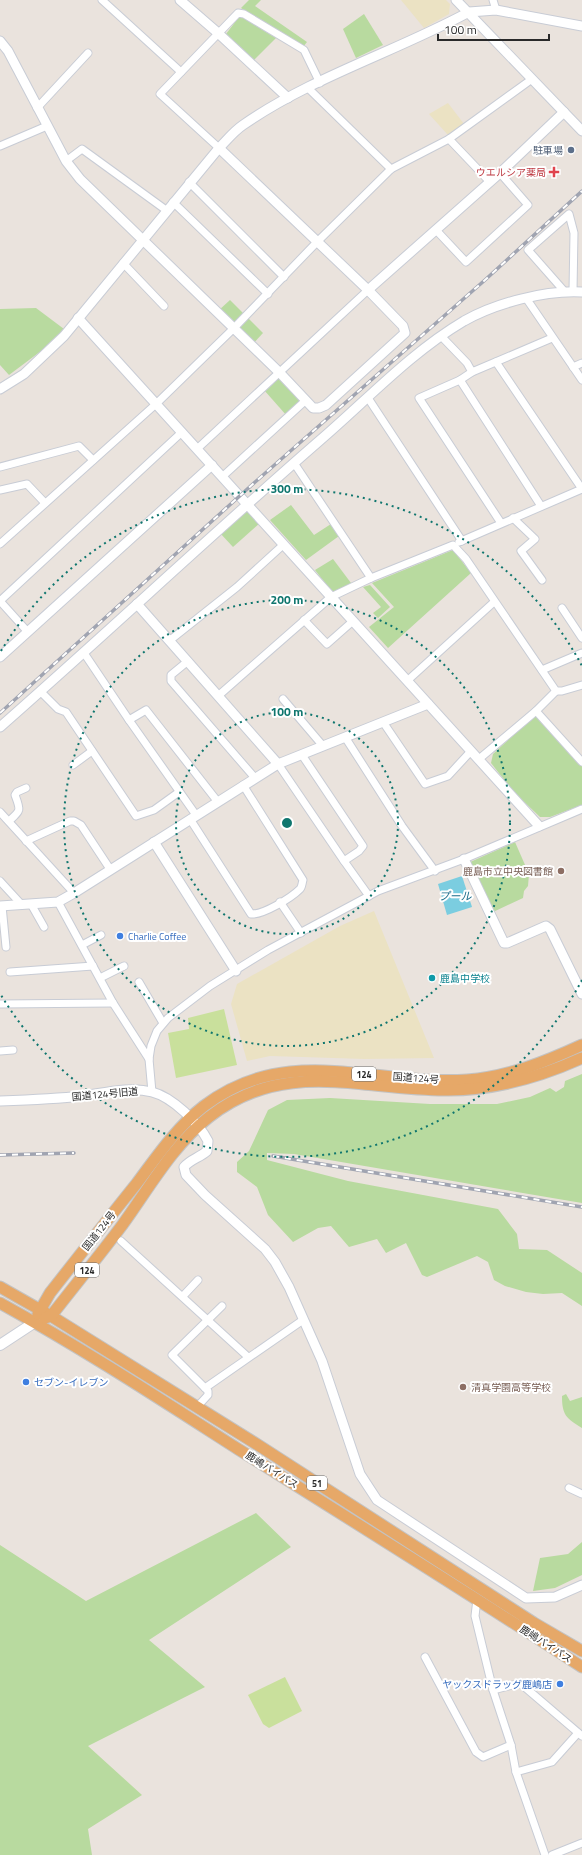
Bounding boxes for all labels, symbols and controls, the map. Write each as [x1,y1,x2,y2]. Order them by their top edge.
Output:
scale bar [438,16,549,42]
text: 100 m [444,20,477,39]
place label: 駐車場 [533,143,563,158]
marker: 駐車場 [566,145,576,155]
place label: ウエルシア薬局 [476,165,546,180]
marker: ウエルシア薬局 [549,167,559,177]
text: 300 m [271,479,303,498]
text: 200 m [271,590,303,609]
text: 100 m [271,702,303,721]
centre of rings [280,816,294,830]
place label: 鹿島市立中央図書館 [463,864,553,879]
marker: 鹿島市立中央図書館 [556,866,566,876]
water label: プール [439,888,472,904]
place label: Charlie Coffee [128,929,186,944]
marker: Charlie Coffee [115,931,125,941]
place label: 鹿島中学校 [440,971,490,986]
marker: 鹿島中学校 [427,973,437,983]
road number: 124 [352,1067,376,1081]
street label: 国道124号 [392,1069,440,1087]
street label: 国道124号旧道 [71,1084,139,1104]
street label: 国道124号 [79,1208,119,1254]
road number: 124 [75,1263,99,1277]
place label: セブン-イレブン [34,1375,108,1390]
marker: セブン-イレブン [21,1377,31,1387]
place label: 清真学園高等学校 [471,1380,551,1395]
marker: 清真学園高等学校 [458,1382,468,1392]
street label: 鹿嶋バイパス [243,1448,301,1492]
road number: 51 [307,1476,327,1490]
street label: 鹿嶋バイパス [517,1621,575,1667]
place label: ヤックスドラッグ鹿嶋店 [442,1677,552,1692]
marker: ヤックスドラッグ鹿嶋店 [555,1679,565,1689]

